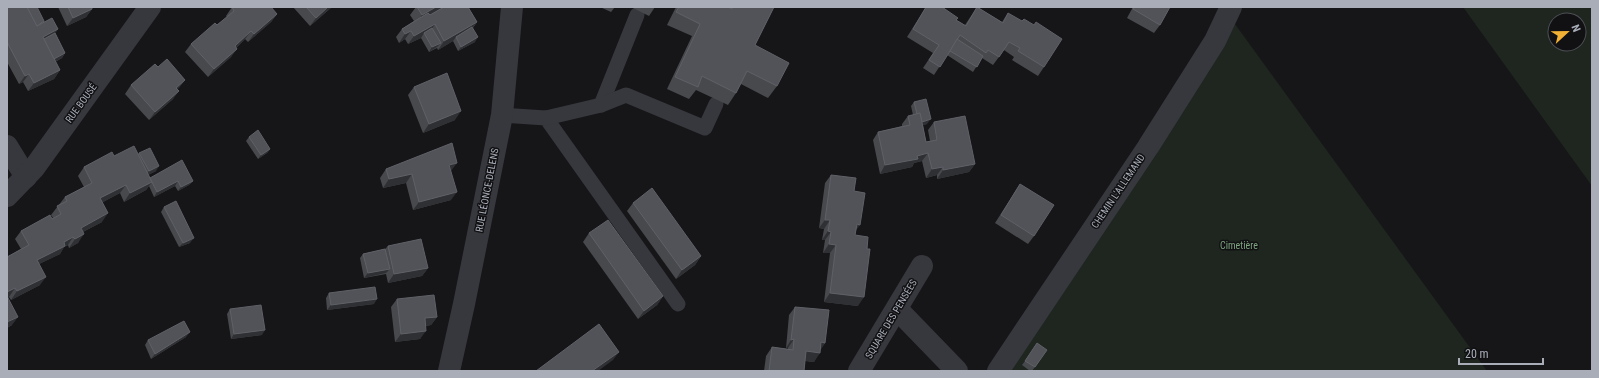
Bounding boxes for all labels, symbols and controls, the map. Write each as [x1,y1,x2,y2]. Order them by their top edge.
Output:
north arrow [1547,12,1587,52]
text: N [1569,23,1583,34]
street label: RUE BOUSÉ [62,81,99,125]
street label: RUE LÉONCE-DELENS [473,147,501,233]
street label: CHEMIN L'ALLEMAND [1089,152,1147,230]
park label: Cimetière [1220,240,1258,251]
street label: SQUARE DES PENSÉES [862,277,919,361]
scale bar [1459,340,1543,366]
text: 20 m [1465,347,1489,361]

